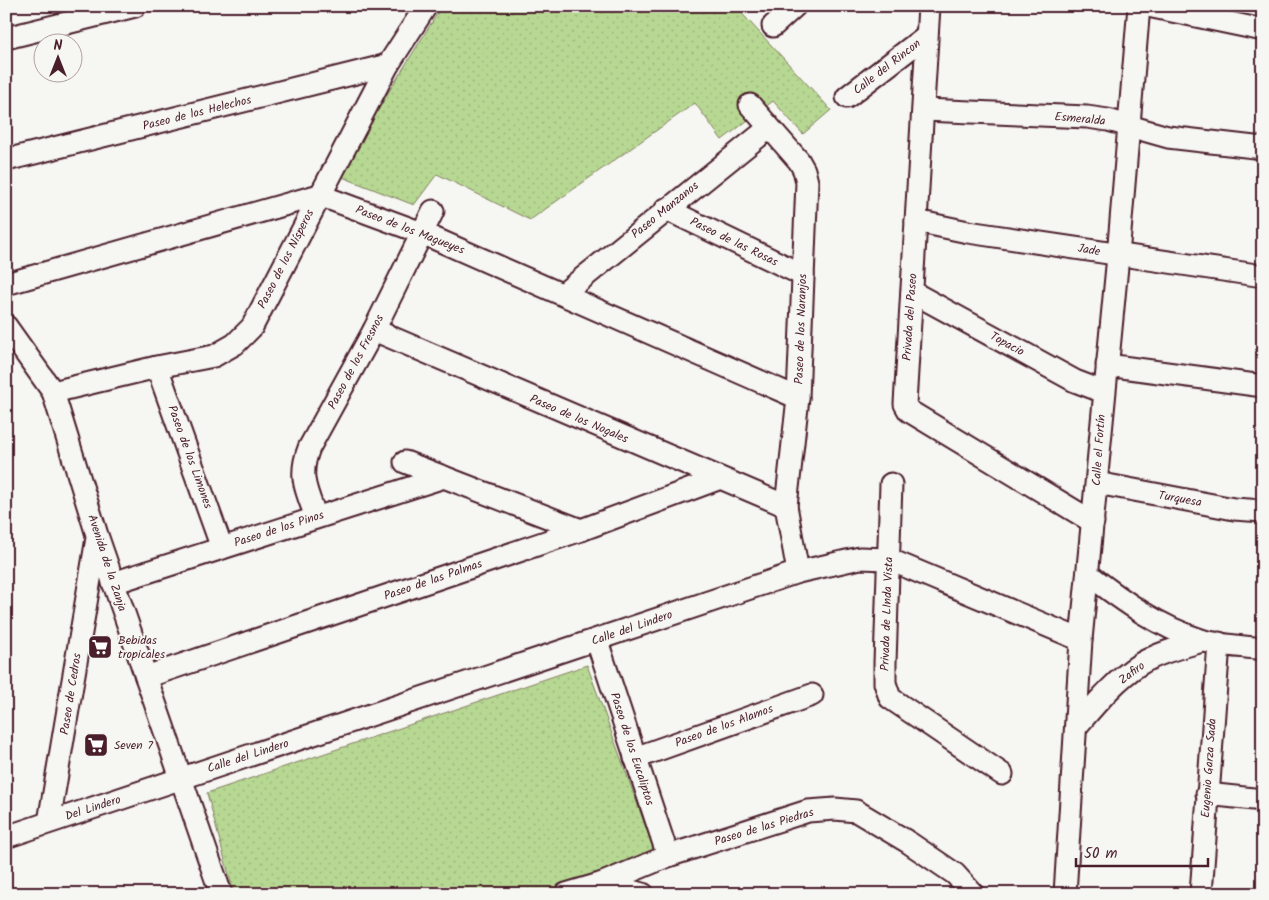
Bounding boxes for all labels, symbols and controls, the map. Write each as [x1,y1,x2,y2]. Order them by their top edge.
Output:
north arrow [32,32,82,82]
street label: Calle del Rincon [849,34,925,100]
text: N [54,35,63,57]
street label: Paseo de los Helechos [141,90,253,136]
street label: Esmeralda [1054,107,1107,131]
street label: Paseo Manzanos [627,177,703,243]
street label: Paseo de los Magueyes [353,200,467,260]
street label: Paseo de los Nísperos [253,206,319,312]
street label: Paseo de las Rosas [687,212,781,272]
street label: Jade [1076,239,1102,261]
street label: Paseo de los Naranjos [790,273,812,385]
street label: Privada del Paseo [897,273,923,361]
street label: Paseo de los Fresnos [323,311,389,413]
street label: Topacio [986,327,1028,361]
street label: Paseo de los Nogales [527,390,631,448]
street label: Paseo de los Limones [162,403,218,511]
street label: Calle el Fortín [1087,414,1111,486]
street label: Turquesa [1157,486,1204,512]
street label: Paseo de los Pinos [231,505,327,553]
street label: Avenida de la Zanja [82,512,132,614]
street label: Paseo de las Palmas [381,554,485,606]
street label: Privada de LInda Vista [876,556,899,671]
street label: Calle del Lindero [589,605,675,651]
place label: Bebidas tropicales [118,631,165,664]
supermarket icon: Bebidas tropicales [87,634,113,660]
street label: Paseo de Cedros [55,652,87,736]
street label: Zafiro [1115,657,1149,689]
street label: Paseo de los Eucaliptos [605,690,659,808]
street label: Paseo de los Alamos [672,699,776,753]
street label: Eugenio Garza Sada [1196,717,1222,818]
supermarket icon: Seven 7 [83,732,109,758]
street label: Calle del Lindero [205,734,291,778]
place label: Seven 7 [114,736,153,755]
street label: Del Lindero [63,790,123,826]
street label: Paseo de las Piedras [712,803,816,851]
scale bar [1076,835,1209,867]
text: 50 m [1084,842,1118,866]

